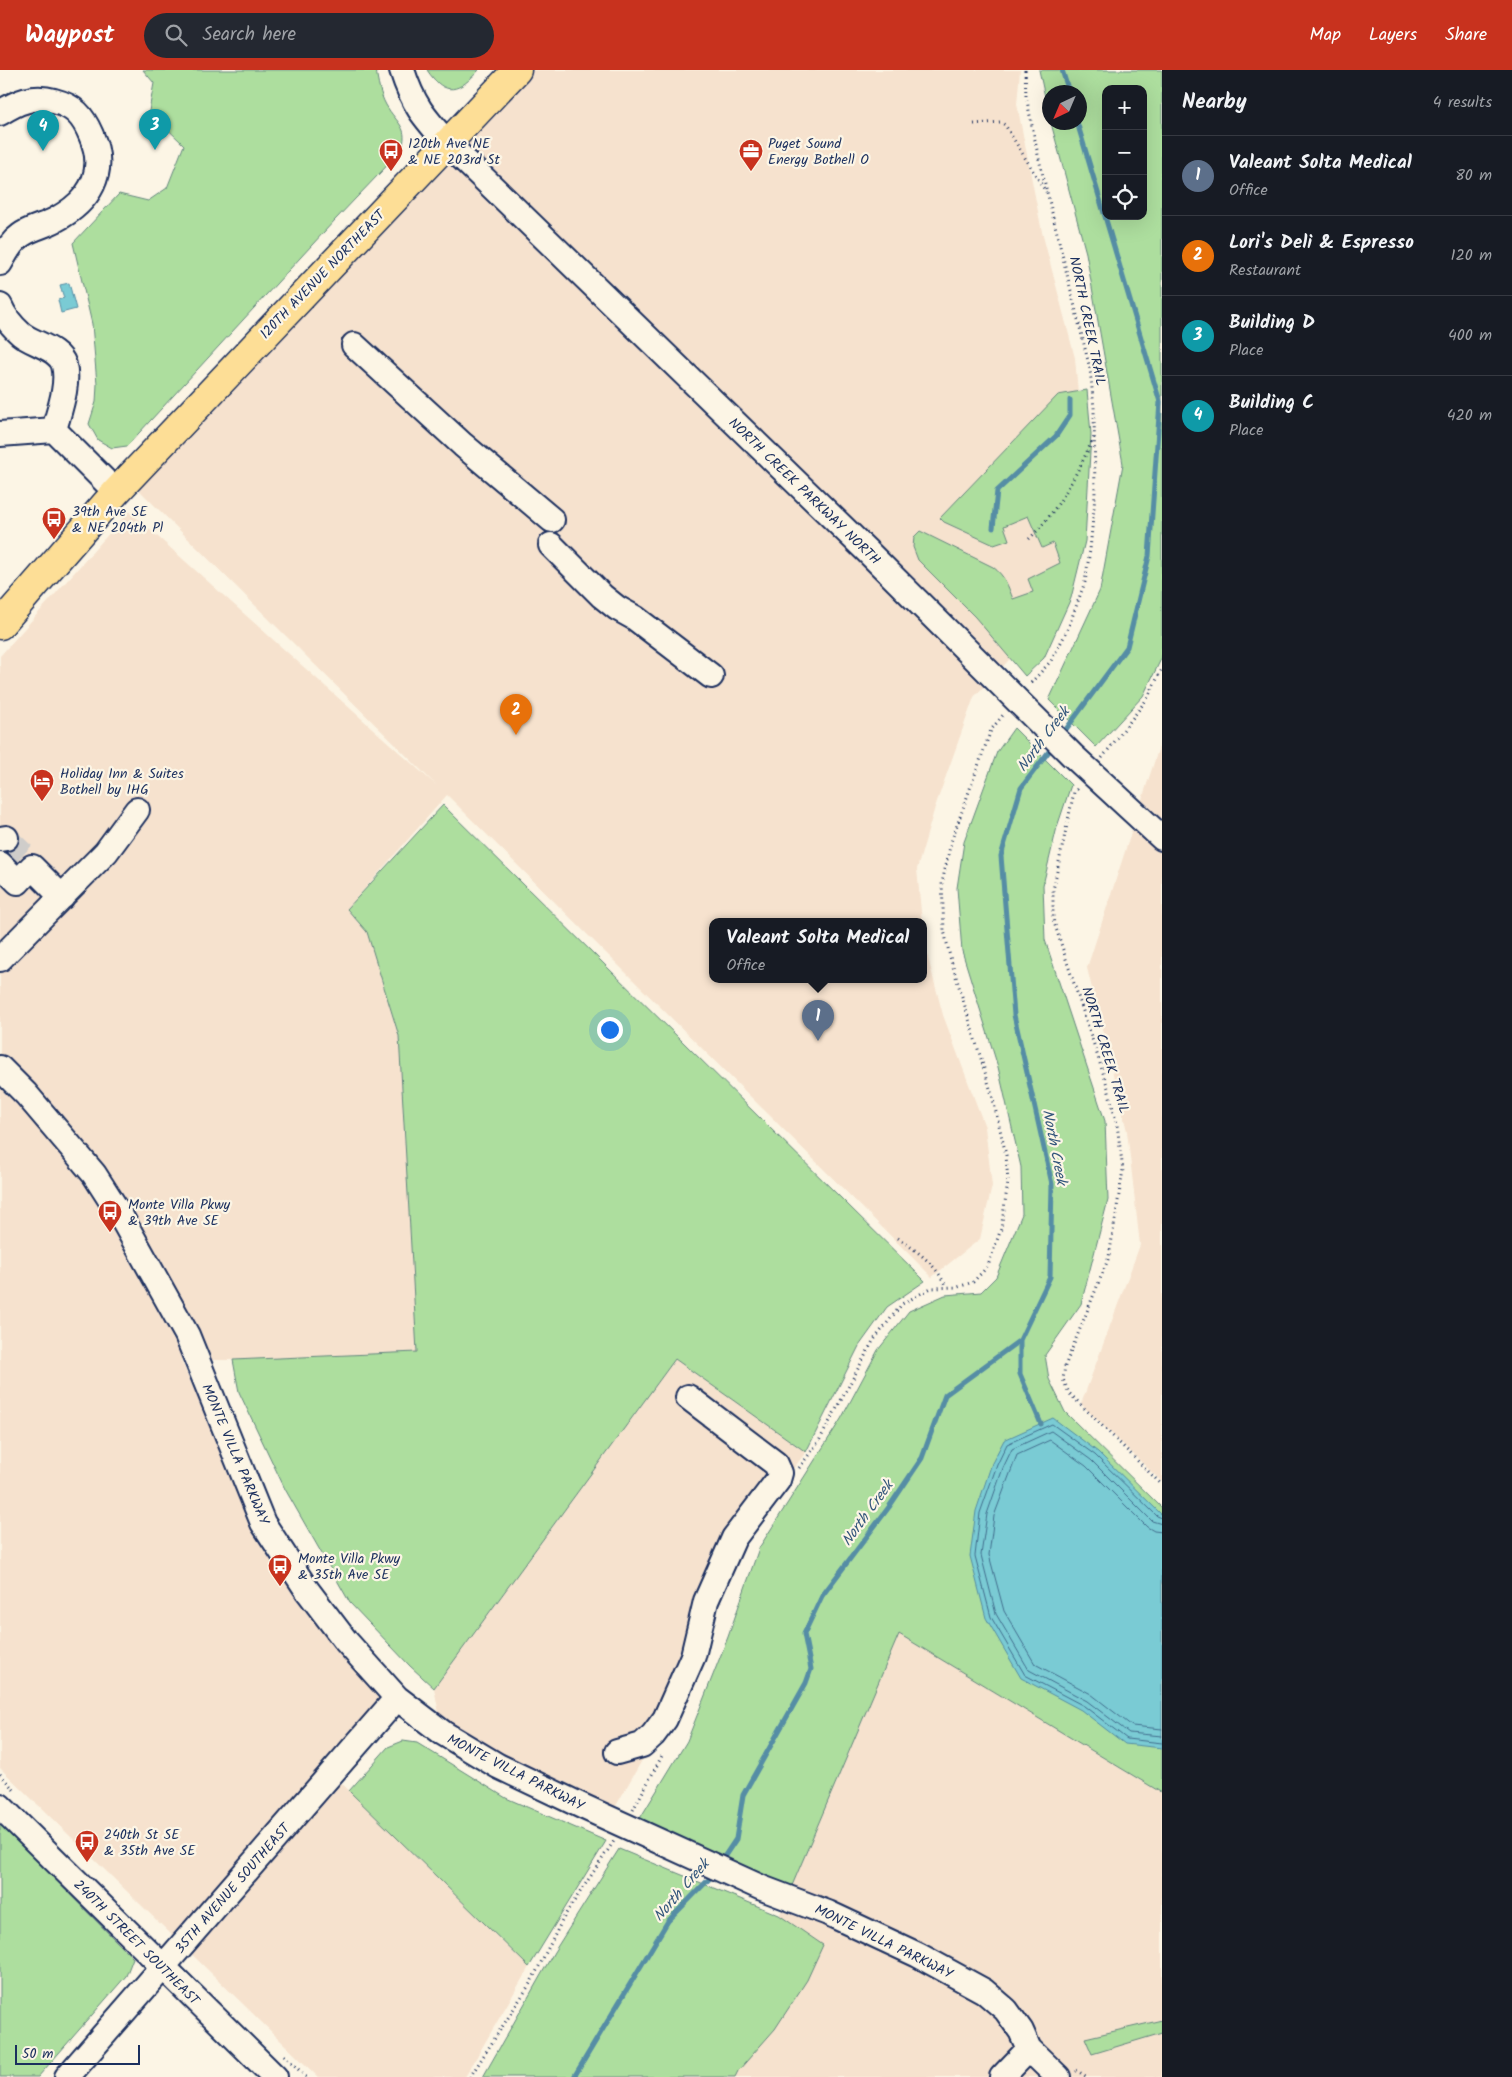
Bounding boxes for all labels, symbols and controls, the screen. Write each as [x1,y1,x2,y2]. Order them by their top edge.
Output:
search box [144,13,494,58]
text: Waypost [25,16,114,55]
text: Search here [202,20,296,50]
icon: search [162,21,190,49]
text: Map [1310,21,1341,50]
text: Layers [1369,21,1417,50]
text: Share [1445,21,1487,50]
north arrow [1042,85,1087,130]
map controls [1102,85,1147,220]
button: + [1102,85,1147,130]
text: Nearby [1182,86,1247,119]
text: 4 results [1433,90,1492,115]
pin: 3 [139,109,171,150]
pin: 4 [27,110,59,151]
button: − [1102,130,1147,175]
place label: 120th Ave NE & NE 203rd St [408,133,501,171]
place label: Puget Sound Energy Bothell O [768,133,869,171]
bus stop icon: 120th Ave NE & NE 203rd St [378,138,404,172]
office icon: Puget Sound Energy Bothell O [738,138,764,172]
text: Valeant Solta Medical [1229,148,1412,178]
text: 1 [1196,163,1200,188]
text: 80 m [1455,163,1492,188]
button: locate [1102,175,1147,220]
text: Office [1229,178,1268,203]
street label: 120TH AVENUE NORTHEAST [255,204,392,344]
text: Lori's Deli & Espresso [1229,228,1414,258]
text: 2 [1193,243,1203,268]
text: 120 m [1451,243,1492,268]
street label: NORTH CREEK TRAIL [1063,255,1111,388]
text: Restaurant [1229,258,1301,283]
text: Building D [1229,308,1315,338]
text: 3 [1194,323,1202,348]
text: 400 m [1448,323,1492,348]
text: Place [1229,338,1263,363]
text: Building C [1229,388,1314,418]
text: 4 [1194,403,1202,428]
text: 420 m [1447,403,1492,428]
street label: NORTH CREEK PARKWAY NORTH [723,413,885,571]
text: Place [1229,418,1263,443]
place label: 39th Ave SE & NE 204th Pl [72,501,164,539]
bus stop icon: 39th Ave SE & NE 204th Pl [41,506,67,540]
pin: 2 [500,694,532,735]
water label: North Creek [1011,700,1078,777]
place label: Holiday Inn & Suites Bothell by IHG [60,763,184,801]
hotel icon: Holiday Inn & Suites Bothell by IHG [29,768,55,802]
popup [709,918,927,983]
text: Valeant Solta Medical [727,923,909,953]
text: Office [727,953,765,978]
street label: NORTH CREEK TRAIL [1075,984,1135,1116]
pin: 1 [802,1000,834,1041]
your location [597,1017,623,1043]
water label: North Creek [1035,1107,1073,1189]
place label: Monte Villa Pkwy & 39th Ave SE [128,1194,231,1232]
bus stop icon: Monte Villa Pkwy & 39th Ave SE [97,1199,123,1233]
street label: MONTE VILLA PARKWAY [195,1380,275,1529]
water label: North Creek [836,1474,901,1551]
place label: Monte Villa Pkwy & 35th Ave SE [298,1548,401,1586]
bus stop icon: Monte Villa Pkwy & 35th Ave SE [267,1553,293,1587]
street label: MONTE VILLA PARKWAY [443,1729,589,1818]
street label: 35TH AVENUE SOUTHEAST [170,1817,297,1959]
place label: 240th St SE & 35th Ave SE [104,1824,196,1862]
bus stop icon: 240th St SE & 35th Ave SE [74,1829,100,1863]
water label: North Creek [648,1853,717,1927]
street label: 240TH STREET SOUTHEAST [68,1875,206,2012]
street label: MONTE VILLA PARKWAY [811,1899,957,1985]
scale bar [15,2042,140,2065]
text: 50 m [22,2043,53,2065]

